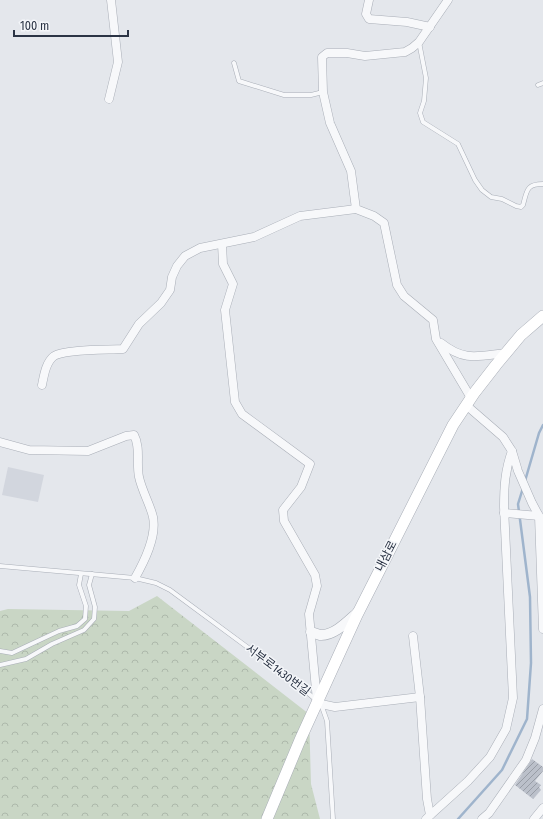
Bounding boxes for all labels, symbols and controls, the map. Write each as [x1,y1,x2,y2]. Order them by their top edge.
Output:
scale bar [14,12,128,38]
text: 100 m [20,19,49,33]
street label: 내삼로 [372,538,400,574]
street label: 서부로1430번길 [243,641,313,699]

